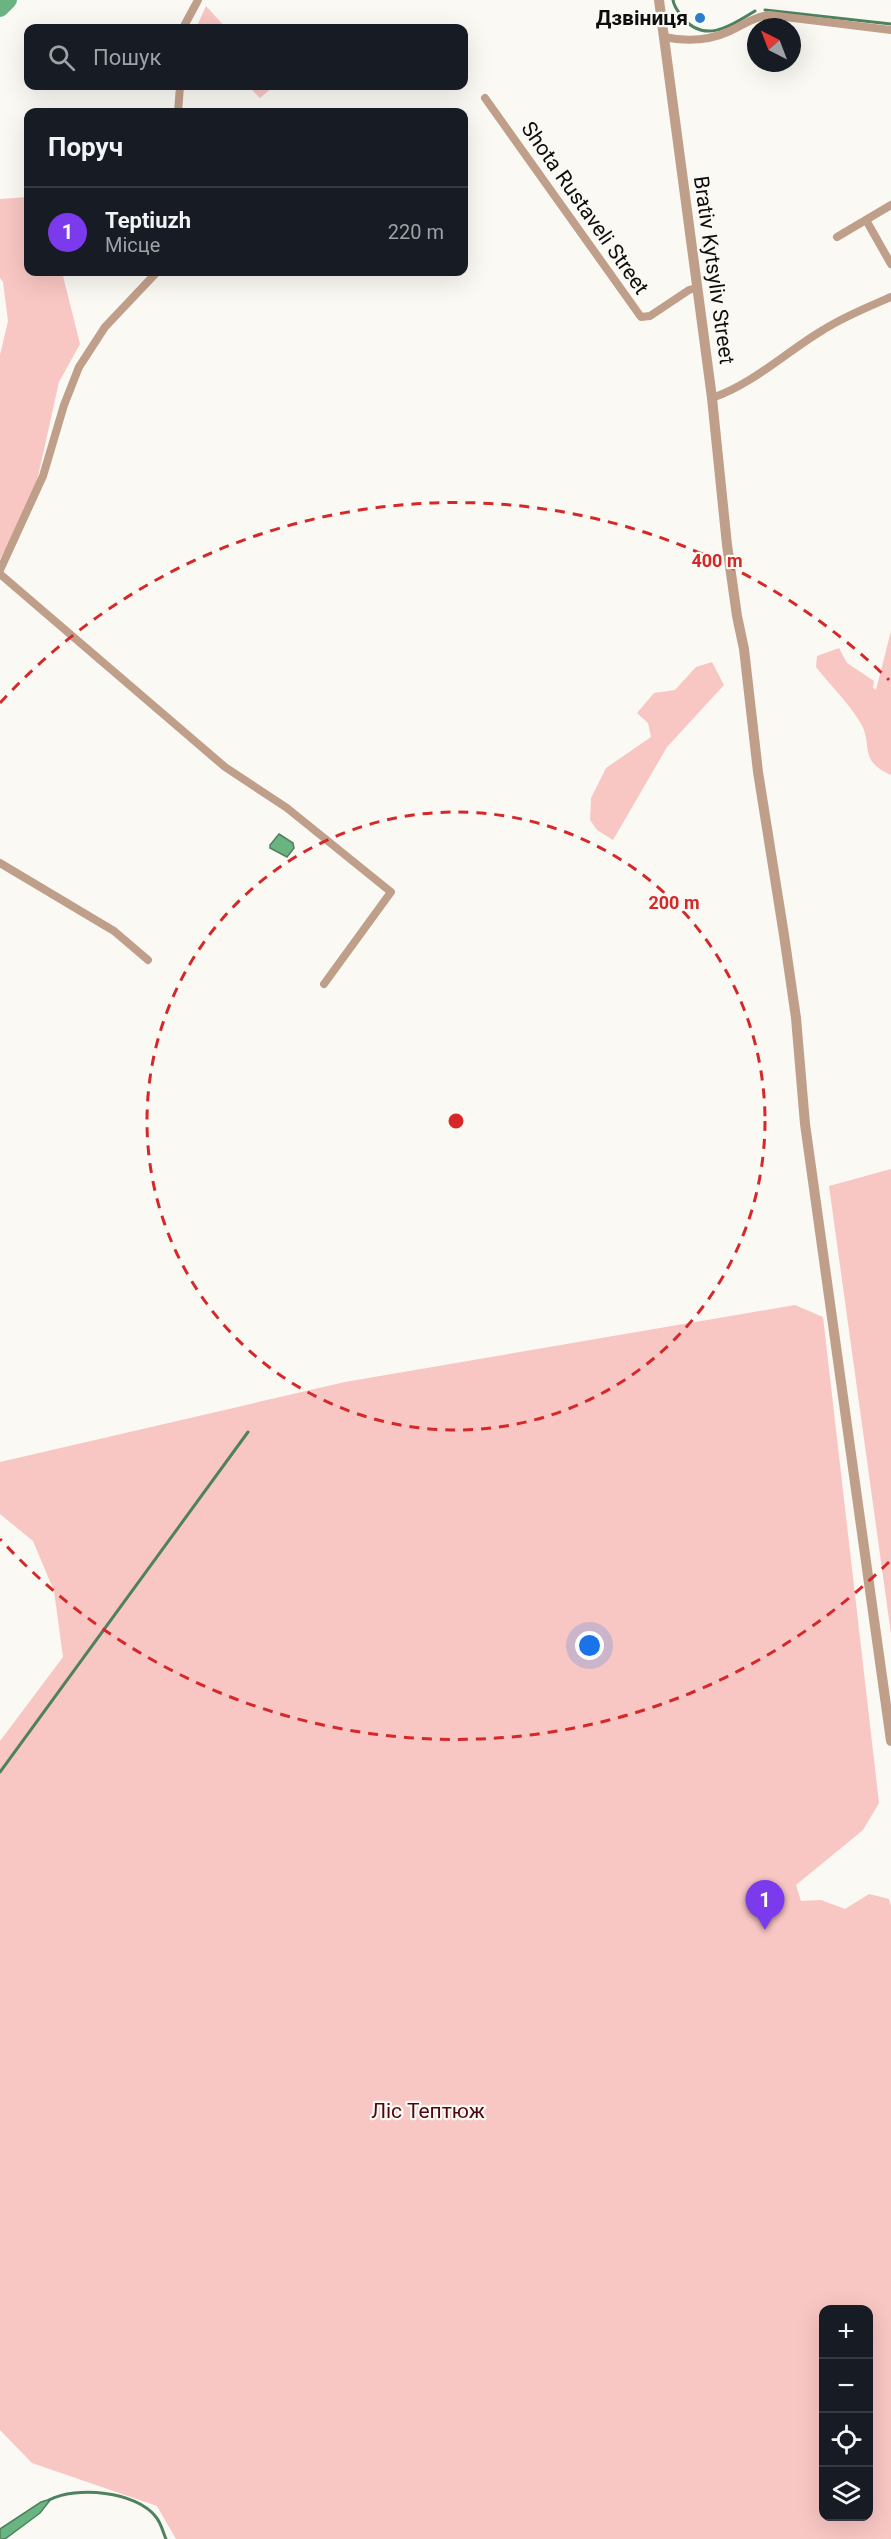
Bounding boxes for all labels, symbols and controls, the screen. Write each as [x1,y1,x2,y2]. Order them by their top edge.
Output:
place label: Дзвіниця [596,6,688,30]
marker: Дзвіниця [693,11,707,25]
north arrow [747,18,801,72]
search box [24,24,468,90]
icon: search [45,41,78,74]
text: Пошук [93,45,161,70]
street label: Shota Rustaveli Street [516,117,654,299]
text: Поруч [48,132,123,162]
street label: Brativ Kytsyliv Street [689,174,739,366]
text: Teptiuzh [105,208,191,233]
text: 1 [62,220,73,244]
text: 220 m [388,220,444,244]
text: Місце [105,233,160,257]
text: 400 m [691,550,743,571]
text: 200 m [648,892,700,913]
centre of rings [446,1111,466,1131]
your location [575,1631,604,1660]
pin: 1 [746,1880,784,1930]
park label: Ліс Тептюж [371,2099,485,2123]
map controls [819,2305,873,2521]
button: + [819,2305,873,2359]
button: − [819,2359,873,2413]
button: locate [819,2413,873,2467]
button: layers [819,2467,873,2521]

